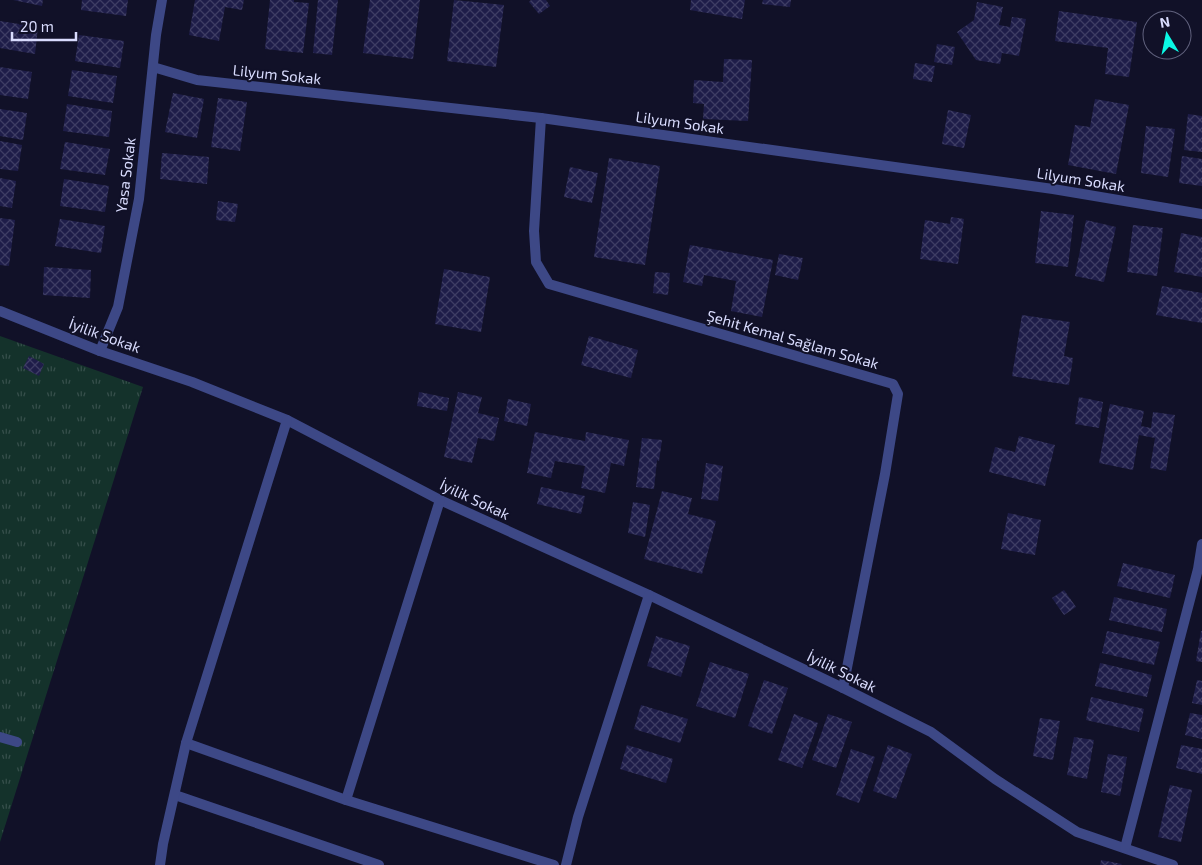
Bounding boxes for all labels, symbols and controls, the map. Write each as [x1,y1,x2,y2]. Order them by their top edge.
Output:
scale bar [12,10,76,42]
north arrow [1142,10,1192,60]
text: N [1158,12,1171,31]
text: 20 m [20,17,54,35]
street label: Lilyum Sokak [232,60,323,88]
street label: Lilyum Sokak [635,107,726,137]
street label: Yasa Sokak [111,136,139,214]
street label: Lilyum Sokak [1036,163,1127,195]
street label: Şehit Kemal Sağlam Sokak [705,306,881,373]
street label: İyilik Sokak [67,314,144,356]
street label: İyilik Sokak [437,475,513,523]
street label: İyilik Sokak [804,646,880,696]

